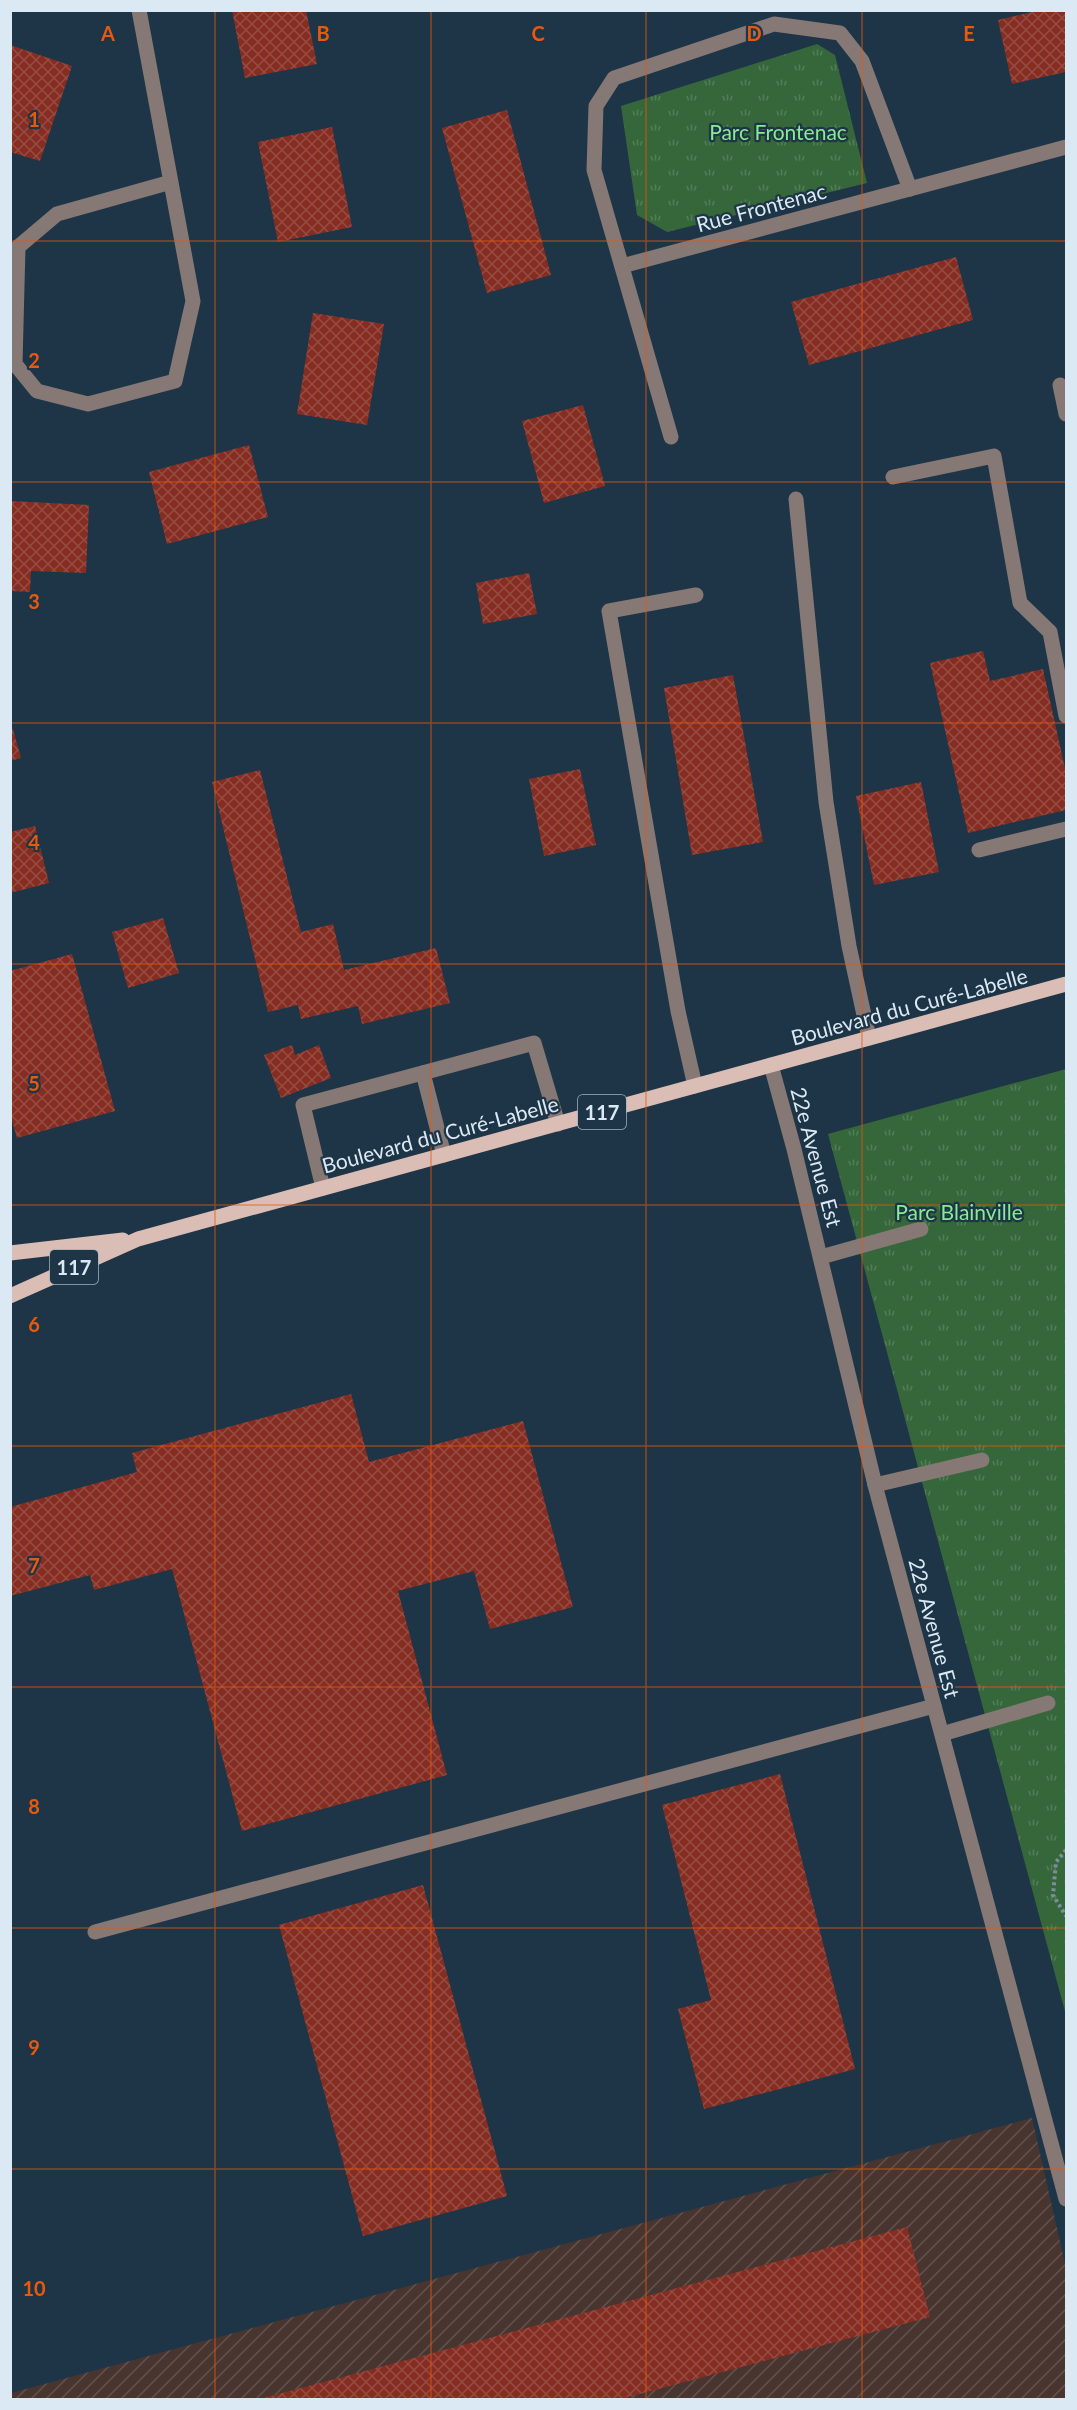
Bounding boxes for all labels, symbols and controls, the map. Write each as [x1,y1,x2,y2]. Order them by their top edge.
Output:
text: A [100,21,115,45]
text: B [316,21,330,45]
text: C [531,21,545,45]
text: D [746,21,762,45]
text: E [963,21,975,45]
text: 1 [28,107,40,131]
park label: Parc Frontenac [709,119,847,144]
street label: Rue Frontenac [693,178,829,236]
text: 2 [28,348,40,372]
text: 3 [28,589,40,613]
text: 4 [28,830,40,854]
street label: Boulevard du Curé-Labelle [788,962,1030,1050]
text: 5 [28,1071,40,1095]
street label: 22e Avenue Est [786,1084,848,1230]
street label: Boulevard du Curé-Labelle [319,1090,561,1178]
road number: 117 [578,1095,626,1129]
park label: Parc Blainville [895,1199,1023,1224]
road number: 117 [50,1250,98,1284]
text: 6 [28,1312,40,1336]
text: 7 [28,1553,40,1577]
street label: 22e Avenue Est [904,1555,966,1701]
text: 8 [28,1794,40,1818]
text: 9 [28,2035,40,2059]
text: 10 [22,2276,46,2300]

